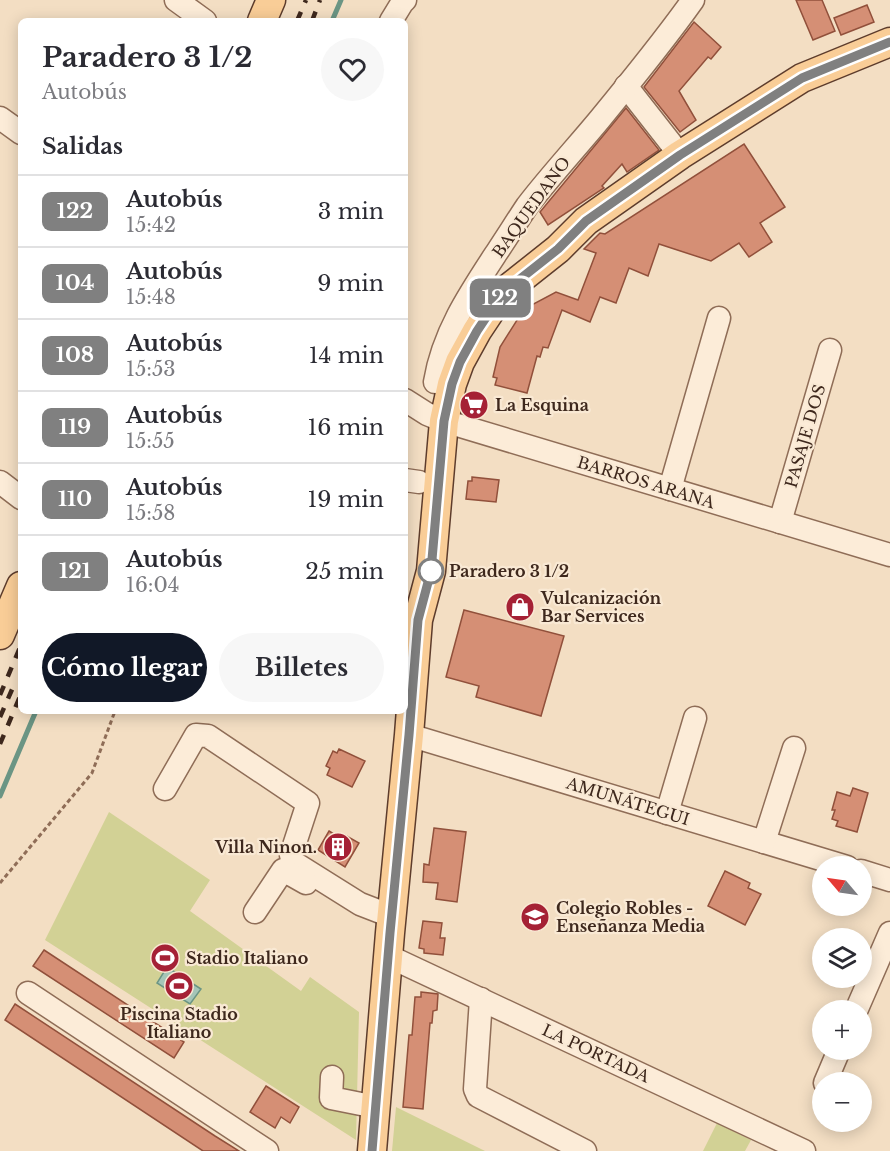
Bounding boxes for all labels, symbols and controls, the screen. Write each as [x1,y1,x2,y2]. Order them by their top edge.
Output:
button: heart [321,38,384,101]
text: Paradero 3 1/2 [42,40,253,75]
text: Autobús [42,80,127,104]
text: Salidas [42,133,123,160]
street label: BAQUEDANO [488,153,574,261]
text: Autobús [126,186,222,213]
text: 122 [57,198,93,224]
text: 3 min [318,198,384,225]
text: 15:42 [126,213,176,237]
text: Autobús [126,258,222,285]
text: 104 [56,270,94,296]
text: 9 min [317,270,384,297]
line badge: 122 [466,278,534,318]
text: 15:48 [126,285,176,309]
text: 122 [482,285,518,311]
text: Autobús [126,330,222,357]
text: 108 [56,342,94,368]
text: 14 min [309,342,384,369]
text: 15:53 [126,357,176,381]
street label: PASAJE DOS [781,382,829,490]
supermarket icon: La Esquina [458,389,490,421]
place label: La Esquina [495,395,589,415]
text: Autobús [126,402,222,429]
text: 119 [59,414,91,440]
text: 16 min [307,414,384,441]
text: 15:55 [126,429,175,453]
street label: BARROS ARANA [575,452,718,513]
text: Autobús [126,474,222,501]
text: 110 [58,486,92,512]
text: 19 min [307,486,384,513]
text: 15:58 [126,501,175,525]
text: Autobús [126,546,222,573]
text: 121 [59,558,91,584]
text: 25 min [305,558,384,585]
marker: Paradero 3 1/2 [418,558,444,584]
place label: Paradero 3 1/2 [449,561,569,581]
text: 16:04 [126,573,179,597]
place label: Vulcanización Bar Services [540,588,661,626]
shop icon: Vulcanización Bar Services [504,591,536,623]
button: Cómo llegar [42,633,207,702]
button: Billetes [219,633,384,702]
street label: AMUNÁTEGUI [563,772,692,829]
building icon: Villa Ninon. [322,831,354,863]
place label: Villa Ninon. [214,837,317,857]
north arrow [812,856,872,916]
map controls [812,856,872,1132]
place label: Colegio Robles - Enseñanza Media [556,898,705,936]
school or university icon: Colegio Robles - Enseñanza Media [519,901,551,933]
button: layers [812,928,872,988]
sports icon: Stadio Italiano [149,942,181,974]
place label: Stadio Italiano [186,948,308,968]
sports icon: Piscina Stadio Italiano [163,970,195,1002]
button: + [812,1000,872,1060]
place label: Piscina Stadio Italiano [120,1004,238,1042]
street label: LA PORTADA [539,1019,653,1087]
button: − [812,1072,872,1132]

